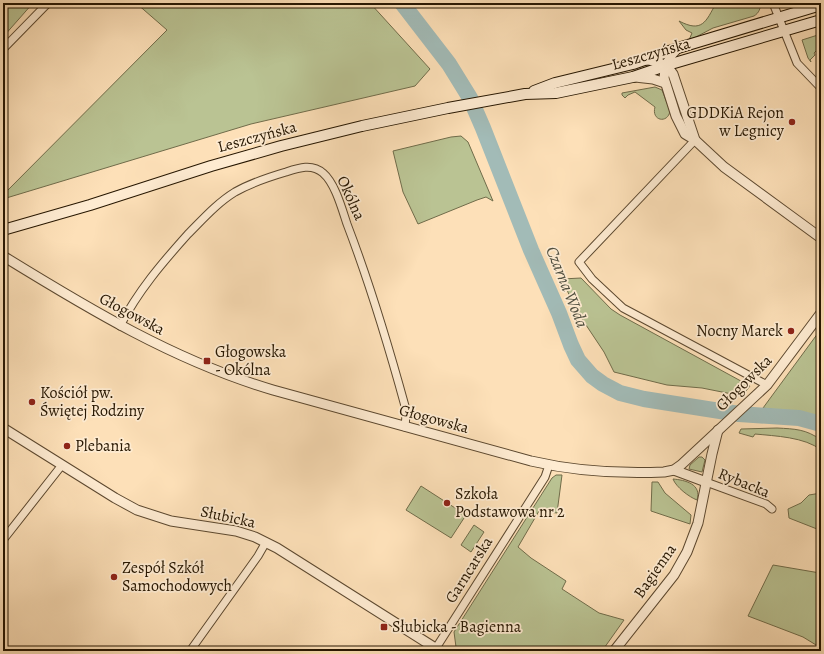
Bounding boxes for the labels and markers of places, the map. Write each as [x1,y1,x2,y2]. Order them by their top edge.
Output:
place label: GDDKiA Rejon w Legnicy [687,102,785,142]
marker: GDDKiA Rejon w Legnicy [787,117,797,127]
place label: Nocny Marek [696,320,783,342]
marker: Nocny Marek [786,326,796,336]
place label: Głogowska - Okólna [215,341,287,381]
marker: Głogowska - Okólna [202,356,212,366]
place label: Kościół pw. Świętej Rodziny [40,382,145,422]
marker: Kościół pw. Świętej Rodziny [27,397,37,407]
place label: Plebania [75,435,132,457]
marker: Plebania [62,441,72,451]
place label: Szkoła Podstawowa nr 2 [455,483,565,523]
marker: Szkoła Podstawowa nr 2 [442,498,452,508]
place label: Zespół Szkół Samochodowych [122,557,232,597]
marker: Zespół Szkół Samochodowych [109,572,119,582]
place label: Słubicka - Bagienna [392,616,522,638]
marker: Słubicka - Bagienna [379,622,389,632]

